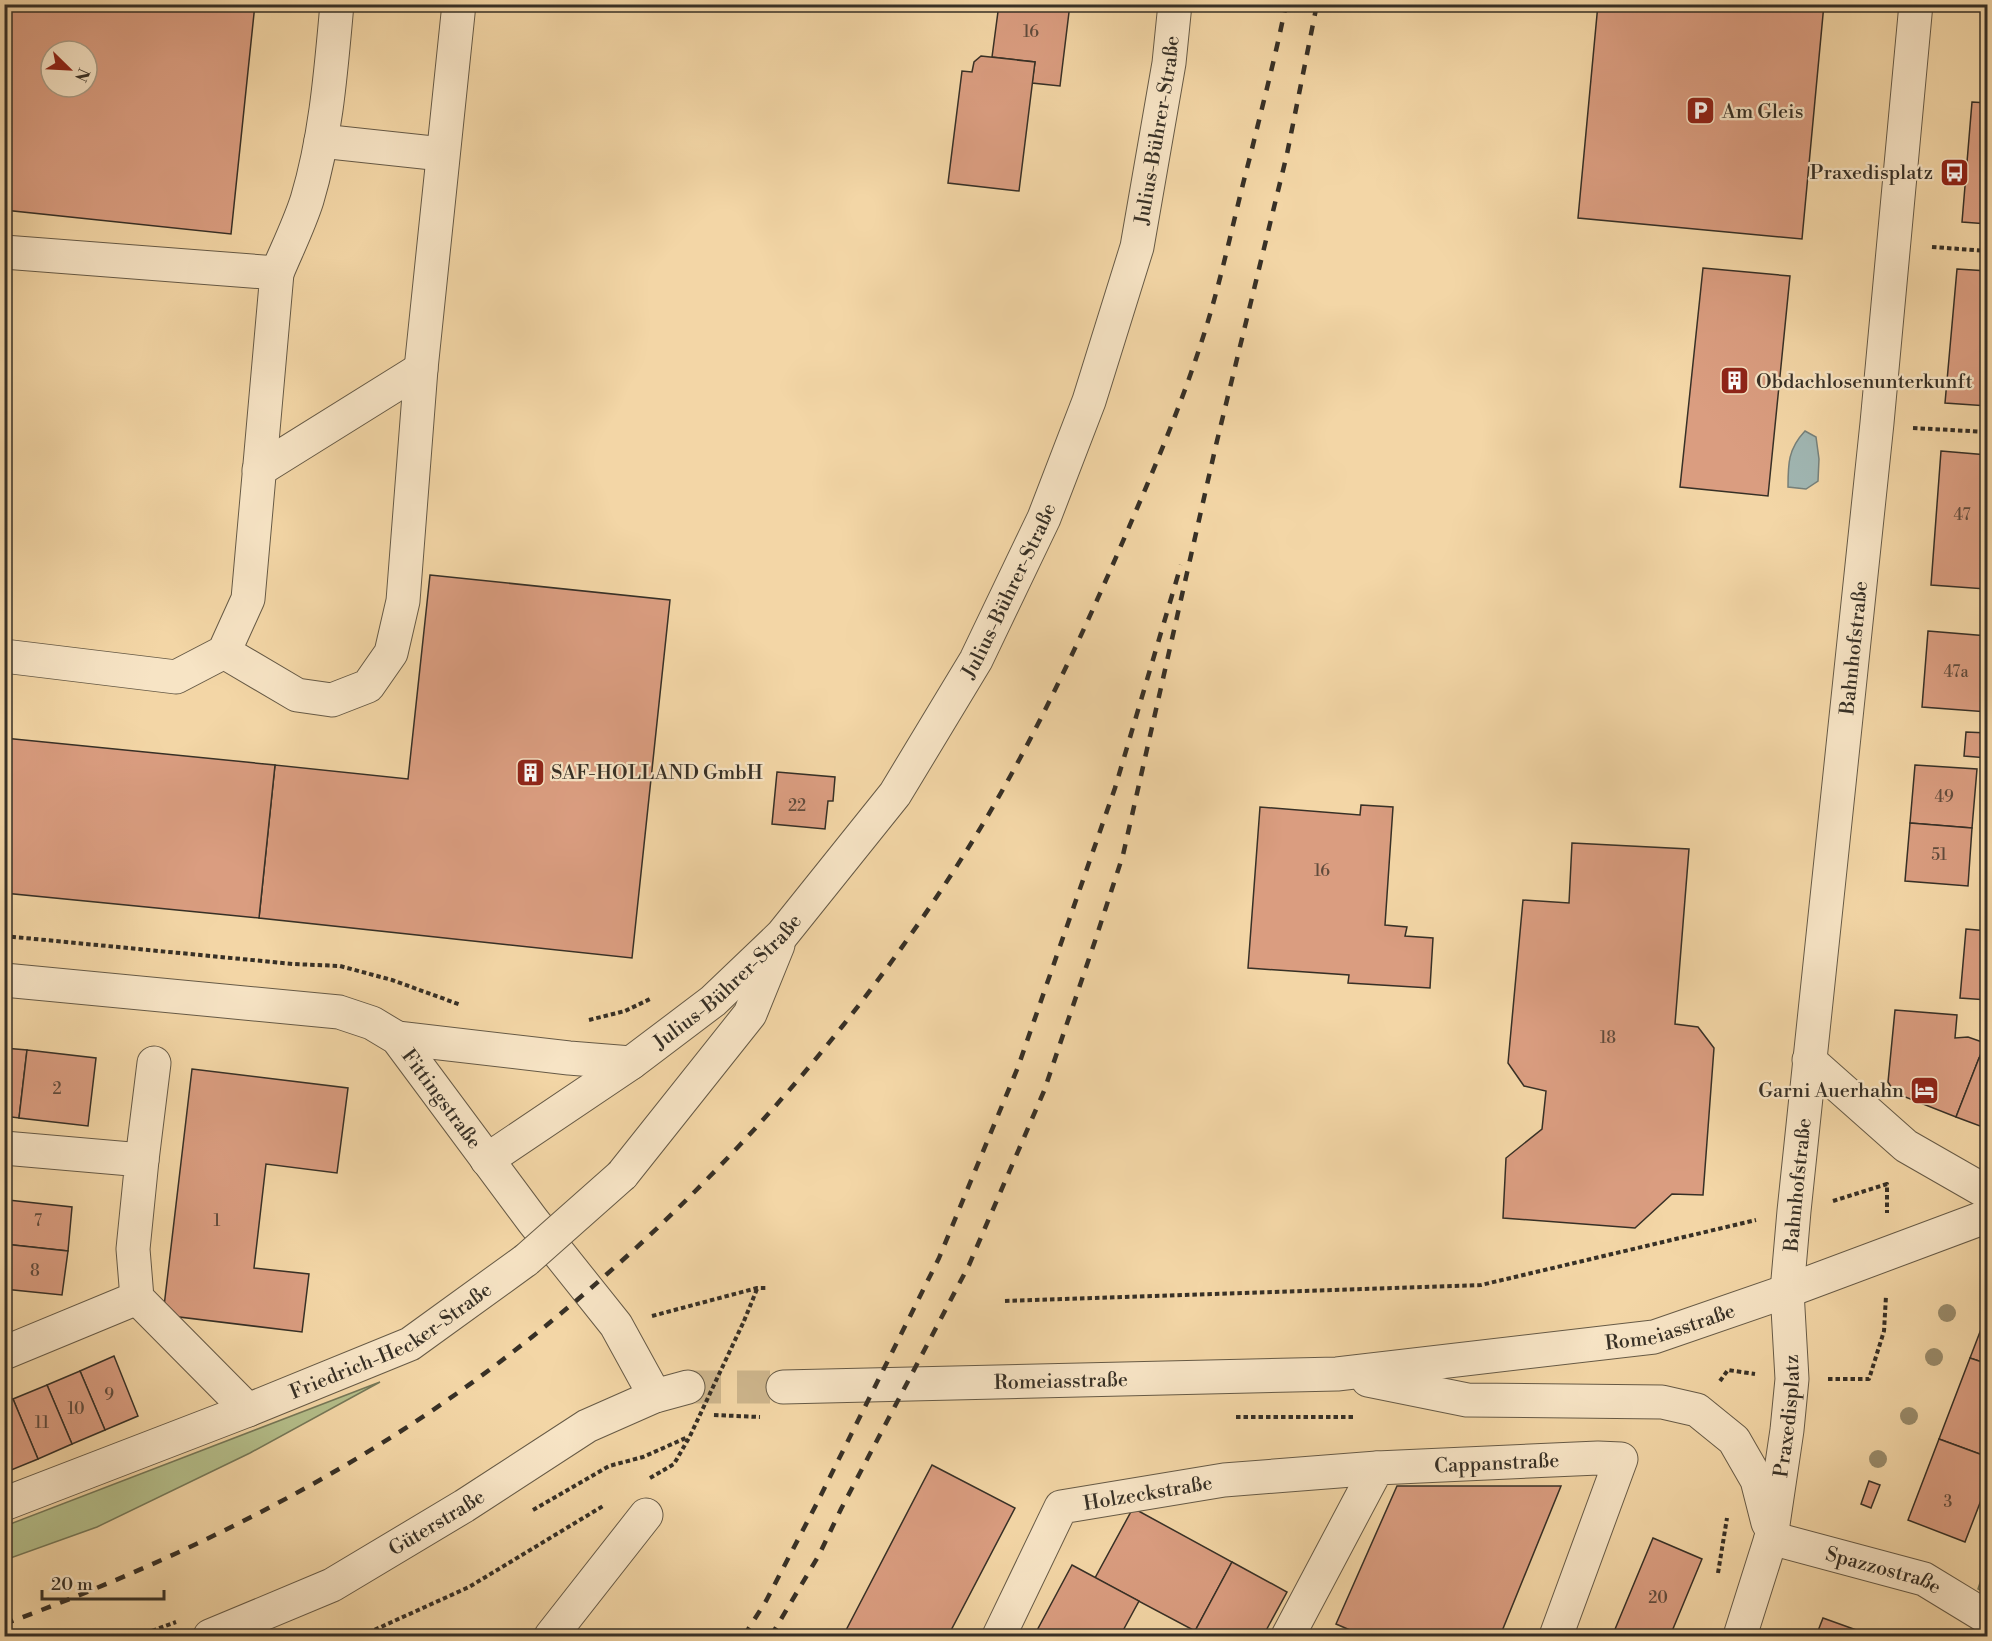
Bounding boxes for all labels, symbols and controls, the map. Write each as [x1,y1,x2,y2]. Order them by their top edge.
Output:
house number: 16 [1023,22,1039,42]
street label: Julius-Bührer-Straße [1130,35,1186,228]
north arrow [39,39,99,99]
text: N [70,65,93,85]
parking icon: Am Gleis [1685,95,1717,127]
place label: Am Gleis [1721,100,1803,125]
bus stop icon: Praxedisplatz [1938,156,1970,188]
place label: Praxedisplatz [1810,161,1933,186]
building icon: Obdachlosenunterkunft [1719,365,1751,397]
place label: Obdachlosenunterkunft [1756,370,1972,395]
street label: Julius-Bührer-Straße [956,500,1062,684]
house number: 47 [1954,505,1970,525]
street label: Bahnhofstraße [1835,580,1874,717]
house number: 47a [1943,662,1969,682]
building icon: SAF-HOLLAND GmbH [514,756,546,788]
place label: SAF-HOLLAND GmbH [551,761,763,786]
house number: 49 [1934,787,1954,807]
house number: 22 [788,796,806,816]
house number: 51 [1931,845,1947,865]
house number: 16 [1314,861,1330,881]
street label: Julius-Bührer-Straße [648,910,808,1056]
house number: 18 [1600,1028,1616,1048]
street label: Fittingstraße [395,1045,486,1155]
hotel icon: Garni Auerhahn [1909,1074,1941,1106]
house number: 2 [52,1079,62,1099]
place label: Garni Auerhahn [1758,1079,1904,1104]
street label: Bahnhofstraße [1779,1117,1818,1254]
house number: 7 [34,1211,42,1231]
house number: 1 [214,1211,221,1231]
house number: 8 [30,1261,40,1281]
street label: Friedrich-Hecker-Straße [286,1278,497,1406]
street label: Romeiasstraße [1604,1299,1739,1357]
street label: Praxedisplatz [1769,1354,1806,1479]
street label: Romeiasstraße [994,1368,1128,1396]
house number: 9 [104,1385,114,1405]
house number: 10 [68,1399,85,1419]
house number: 11 [35,1413,49,1433]
street label: Cappanstraße [1434,1449,1560,1479]
street label: Holzeckstraße [1082,1471,1214,1517]
street label: Güterstraße [385,1485,490,1562]
house number: 3 [1944,1492,1953,1512]
street label: Spazzostraße [1823,1542,1945,1601]
scale bar [42,1563,164,1601]
text: 20 m [51,1573,93,1596]
house number: 20 [1648,1588,1668,1608]

